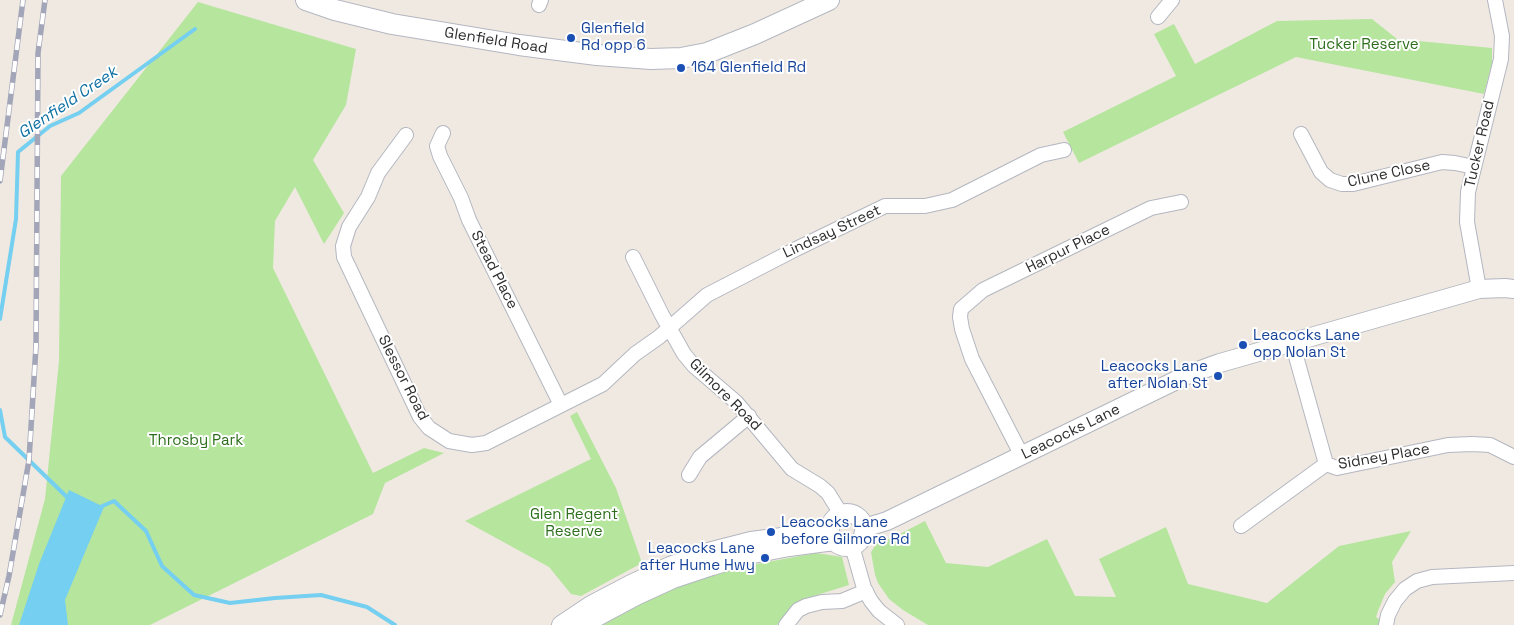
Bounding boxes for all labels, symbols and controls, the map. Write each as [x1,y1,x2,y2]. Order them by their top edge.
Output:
place label: Glenfield Rd opp 6 [581,20,646,55]
street label: Glenfield Road [443,24,549,58]
marker: Glenfield Rd opp 6 [565,32,577,44]
park label: Tucker Reserve [1309,36,1419,54]
place label: 164 Glenfield Rd [691,59,806,77]
marker: 164 Glenfield Rd [675,62,687,74]
water label: Glenfield Creek [15,63,121,143]
street label: Tucker Road [1461,99,1499,189]
street label: Clune Close [1346,156,1432,192]
street label: Lindsay Street [780,201,884,263]
street label: Harpur Place [1023,221,1113,277]
street label: Stead Place [467,228,521,312]
place label: Leacocks Lane opp Nolan St [1253,327,1360,362]
street label: Slessor Road [374,332,432,424]
marker: Leacocks Lane opp Nolan St [1237,339,1249,351]
street label: Gilmore Road [685,355,765,435]
place label: Leacocks Lane after Nolan St [1101,358,1208,393]
marker: Leacocks Lane after Nolan St [1212,370,1224,382]
street label: Leacocks Lane [1019,400,1123,464]
park label: Throsby Park [149,432,243,450]
street label: Sidney Place [1337,440,1431,474]
park label: Glen Regent Reserve [530,506,618,541]
place label: Leacocks Lane before Gilmore Rd [781,514,910,549]
marker: Leacocks Lane before Gilmore Rd [765,526,777,538]
place label: Leacocks Lane after Hume Hwy [640,540,755,575]
marker: Leacocks Lane after Hume Hwy [759,552,771,564]

